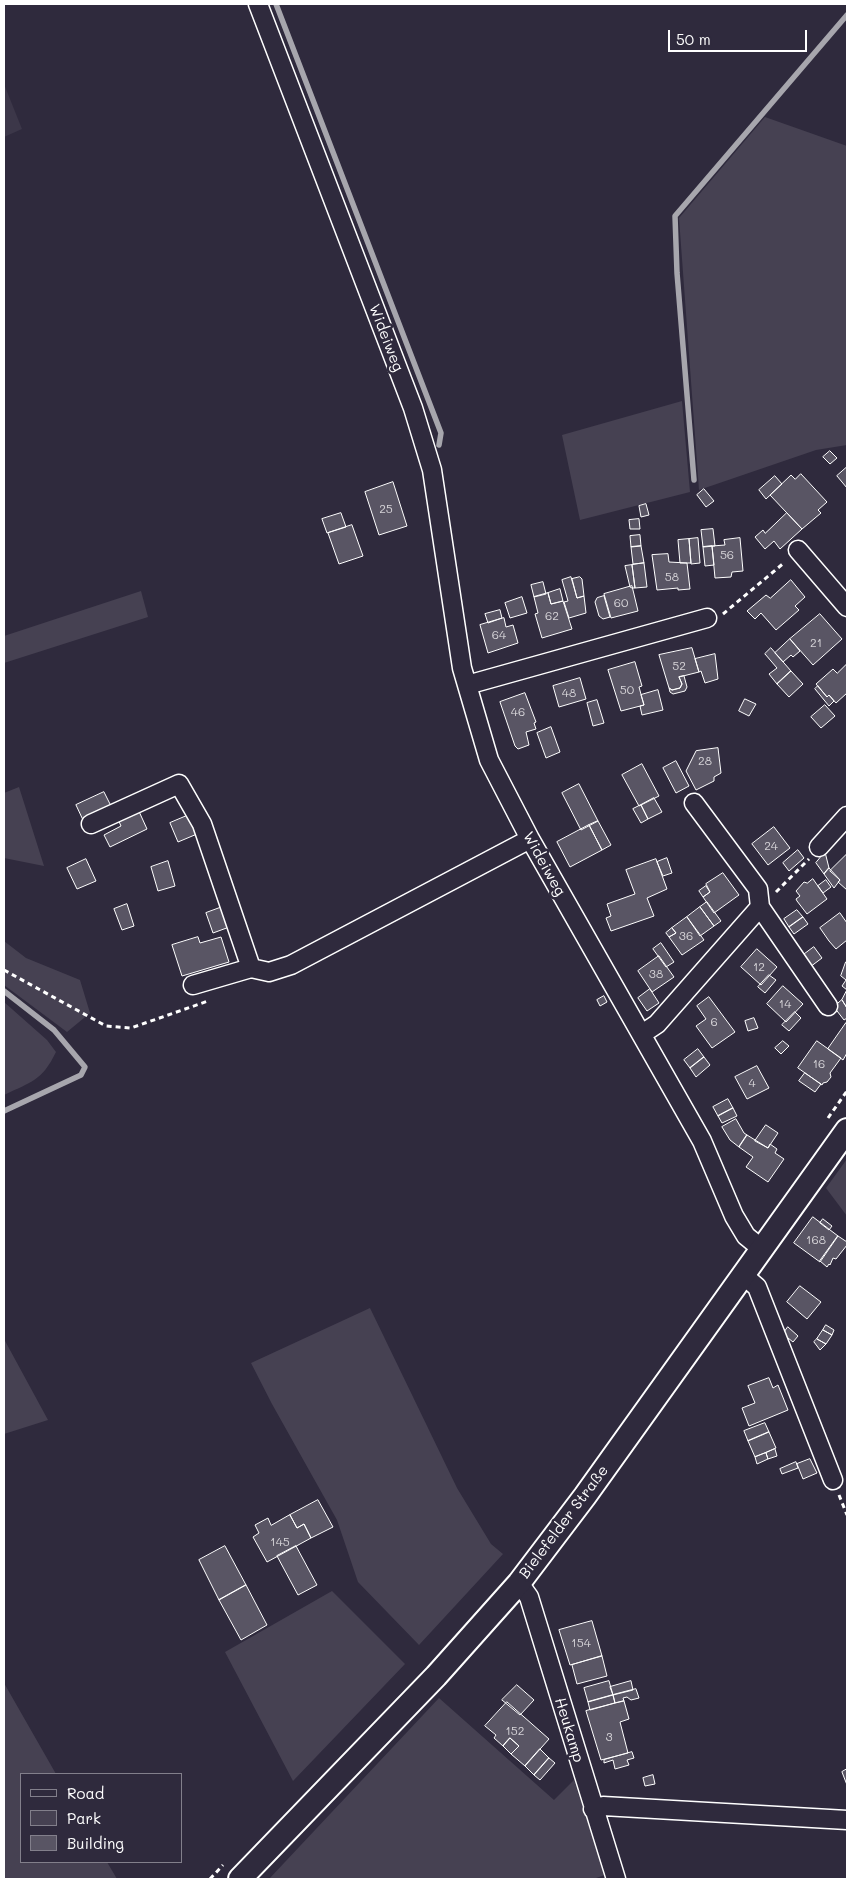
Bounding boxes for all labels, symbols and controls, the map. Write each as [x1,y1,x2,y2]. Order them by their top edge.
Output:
scale bar [671,20,810,52]
text: 50 m [676,29,711,49]
street label: Wideiweg [365,302,407,374]
house number: 25 [379,502,393,516]
house number: 56 [720,548,734,562]
house number: 58 [665,570,679,584]
house number: 60 [614,596,628,610]
house number: 62 [545,609,559,623]
house number: 64 [492,628,506,642]
house number: 21 [810,636,822,650]
house number: 52 [672,659,686,673]
house number: 50 [620,683,634,697]
house number: 48 [562,686,576,700]
house number: 46 [511,705,525,719]
house number: 28 [698,754,712,768]
street label: Wideiweg [519,829,569,899]
house number: 24 [764,839,778,853]
house number: 36 [679,929,693,943]
house number: 12 [753,960,765,974]
house number: 38 [649,967,663,981]
house number: 14 [779,997,791,1011]
house number: 6 [710,1015,718,1029]
house number: 16 [813,1057,825,1071]
house number: 4 [748,1076,756,1090]
house number: 168 [806,1233,826,1247]
street label: Bielefelder Straße [516,1462,612,1582]
house number: 145 [270,1535,290,1549]
house number: 154 [571,1636,591,1650]
street label: Heukamp [551,1695,587,1765]
house number: 152 [505,1724,525,1738]
house number: 3 [605,1730,613,1744]
legend [20,1773,182,1863]
text: Road [67,1783,104,1803]
text: Park [67,1808,101,1828]
text: Building [67,1833,124,1853]

